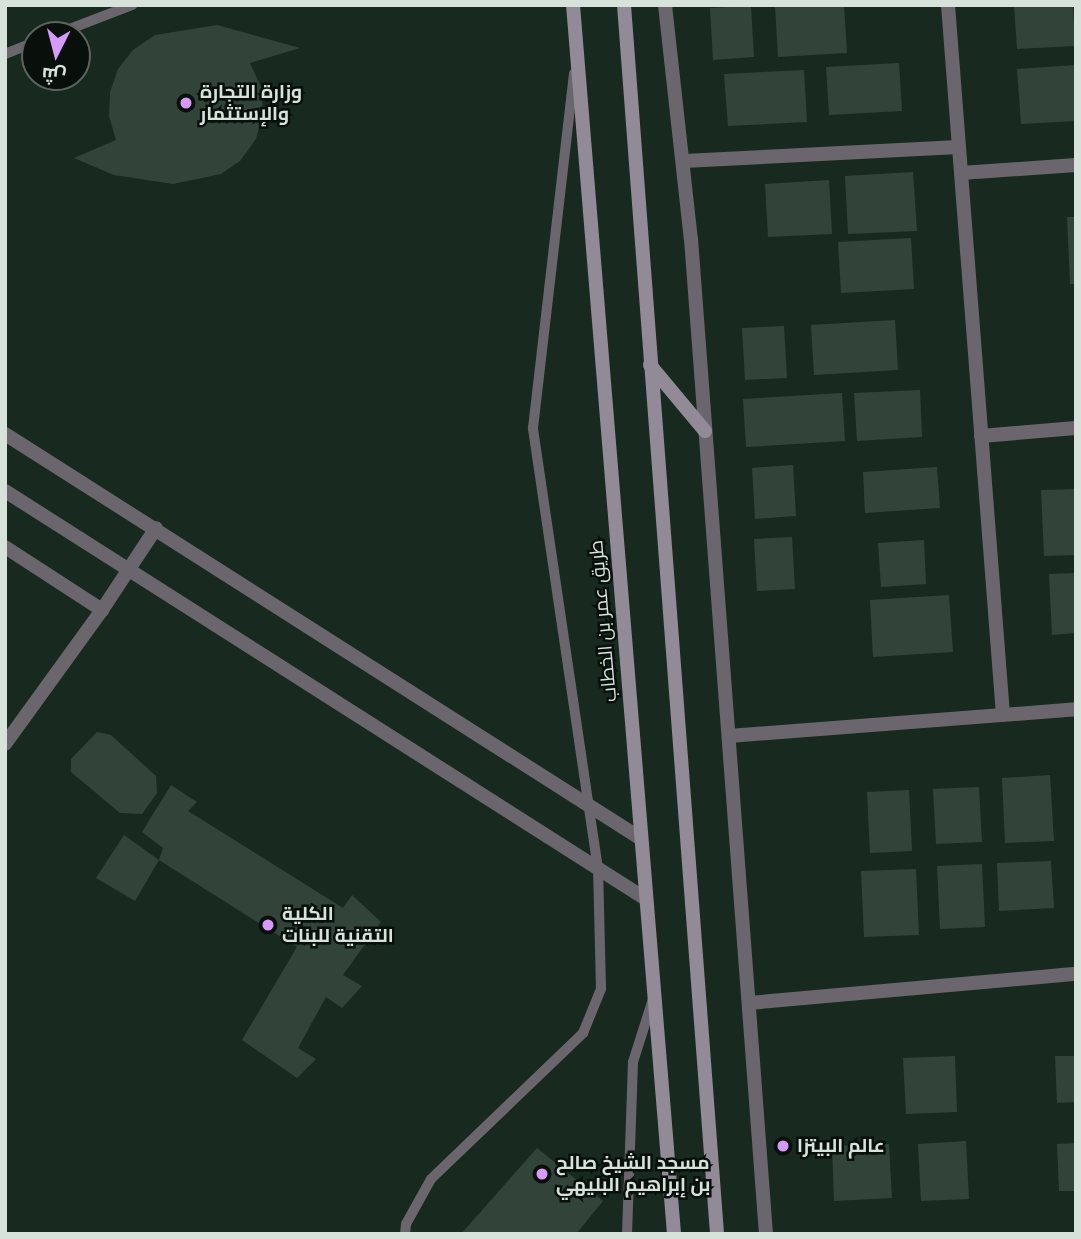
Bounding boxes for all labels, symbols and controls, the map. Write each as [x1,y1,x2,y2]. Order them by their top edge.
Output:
north arrow [21,21,91,91]
text: ش [41,64,67,87]
place label: وزارة التجارة والإستثمار [200,81,302,125]
marker: وزارة التجارة والإستثمار [178,95,194,111]
street label: طريق عمر بن الخطاب [585,539,621,703]
place label: الكلية التقنية للبنات [282,903,394,947]
marker: الكلية التقنية للبنات [260,917,276,933]
place label: عالم البيتزا [797,1135,885,1157]
marker: عالم البيتزا [775,1138,791,1154]
place label: مسجد الشيخ صالح بن إبراهيم البليهي [556,1152,710,1196]
marker: مسجد الشيخ صالح بن إبراهيم البليهي [534,1166,550,1182]

